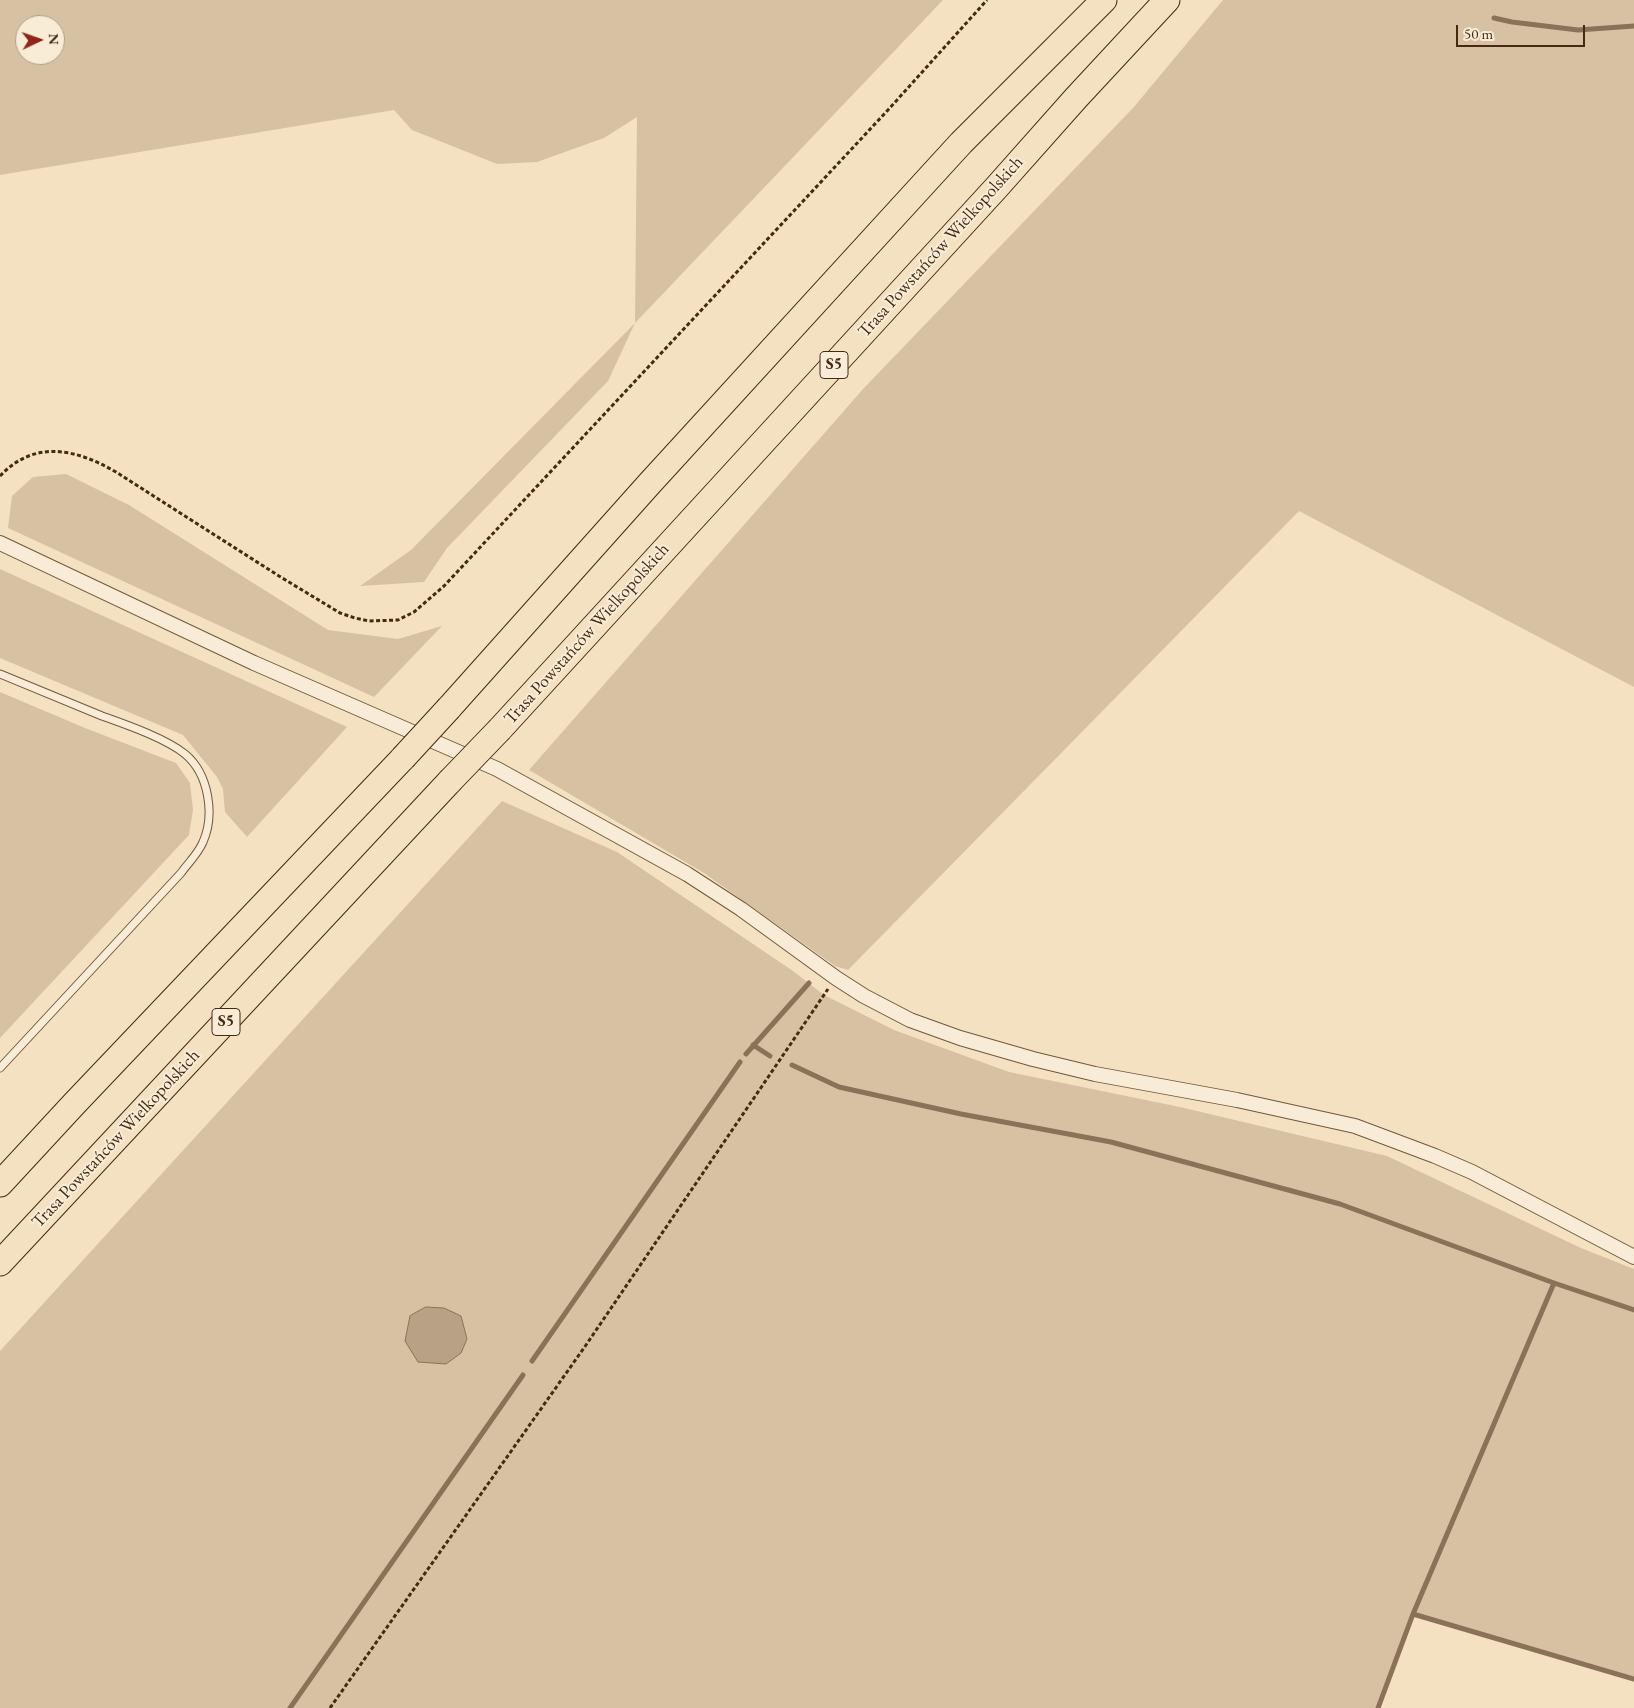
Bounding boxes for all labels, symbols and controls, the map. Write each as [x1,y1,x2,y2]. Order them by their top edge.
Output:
north arrow [15,15,65,65]
scale bar [1459,15,1588,47]
text: 50 m [1464,24,1493,43]
text: N [45,33,63,45]
street label: Trasa Powstańców Wielkopolskich [854,152,1028,342]
road number: S5 [820,352,848,378]
street label: Trasa Powstańców Wielkopolskich [500,539,674,729]
road number: S5 [212,1009,240,1036]
street label: Trasa Powstańców Wielkopolskich [27,1045,205,1233]

